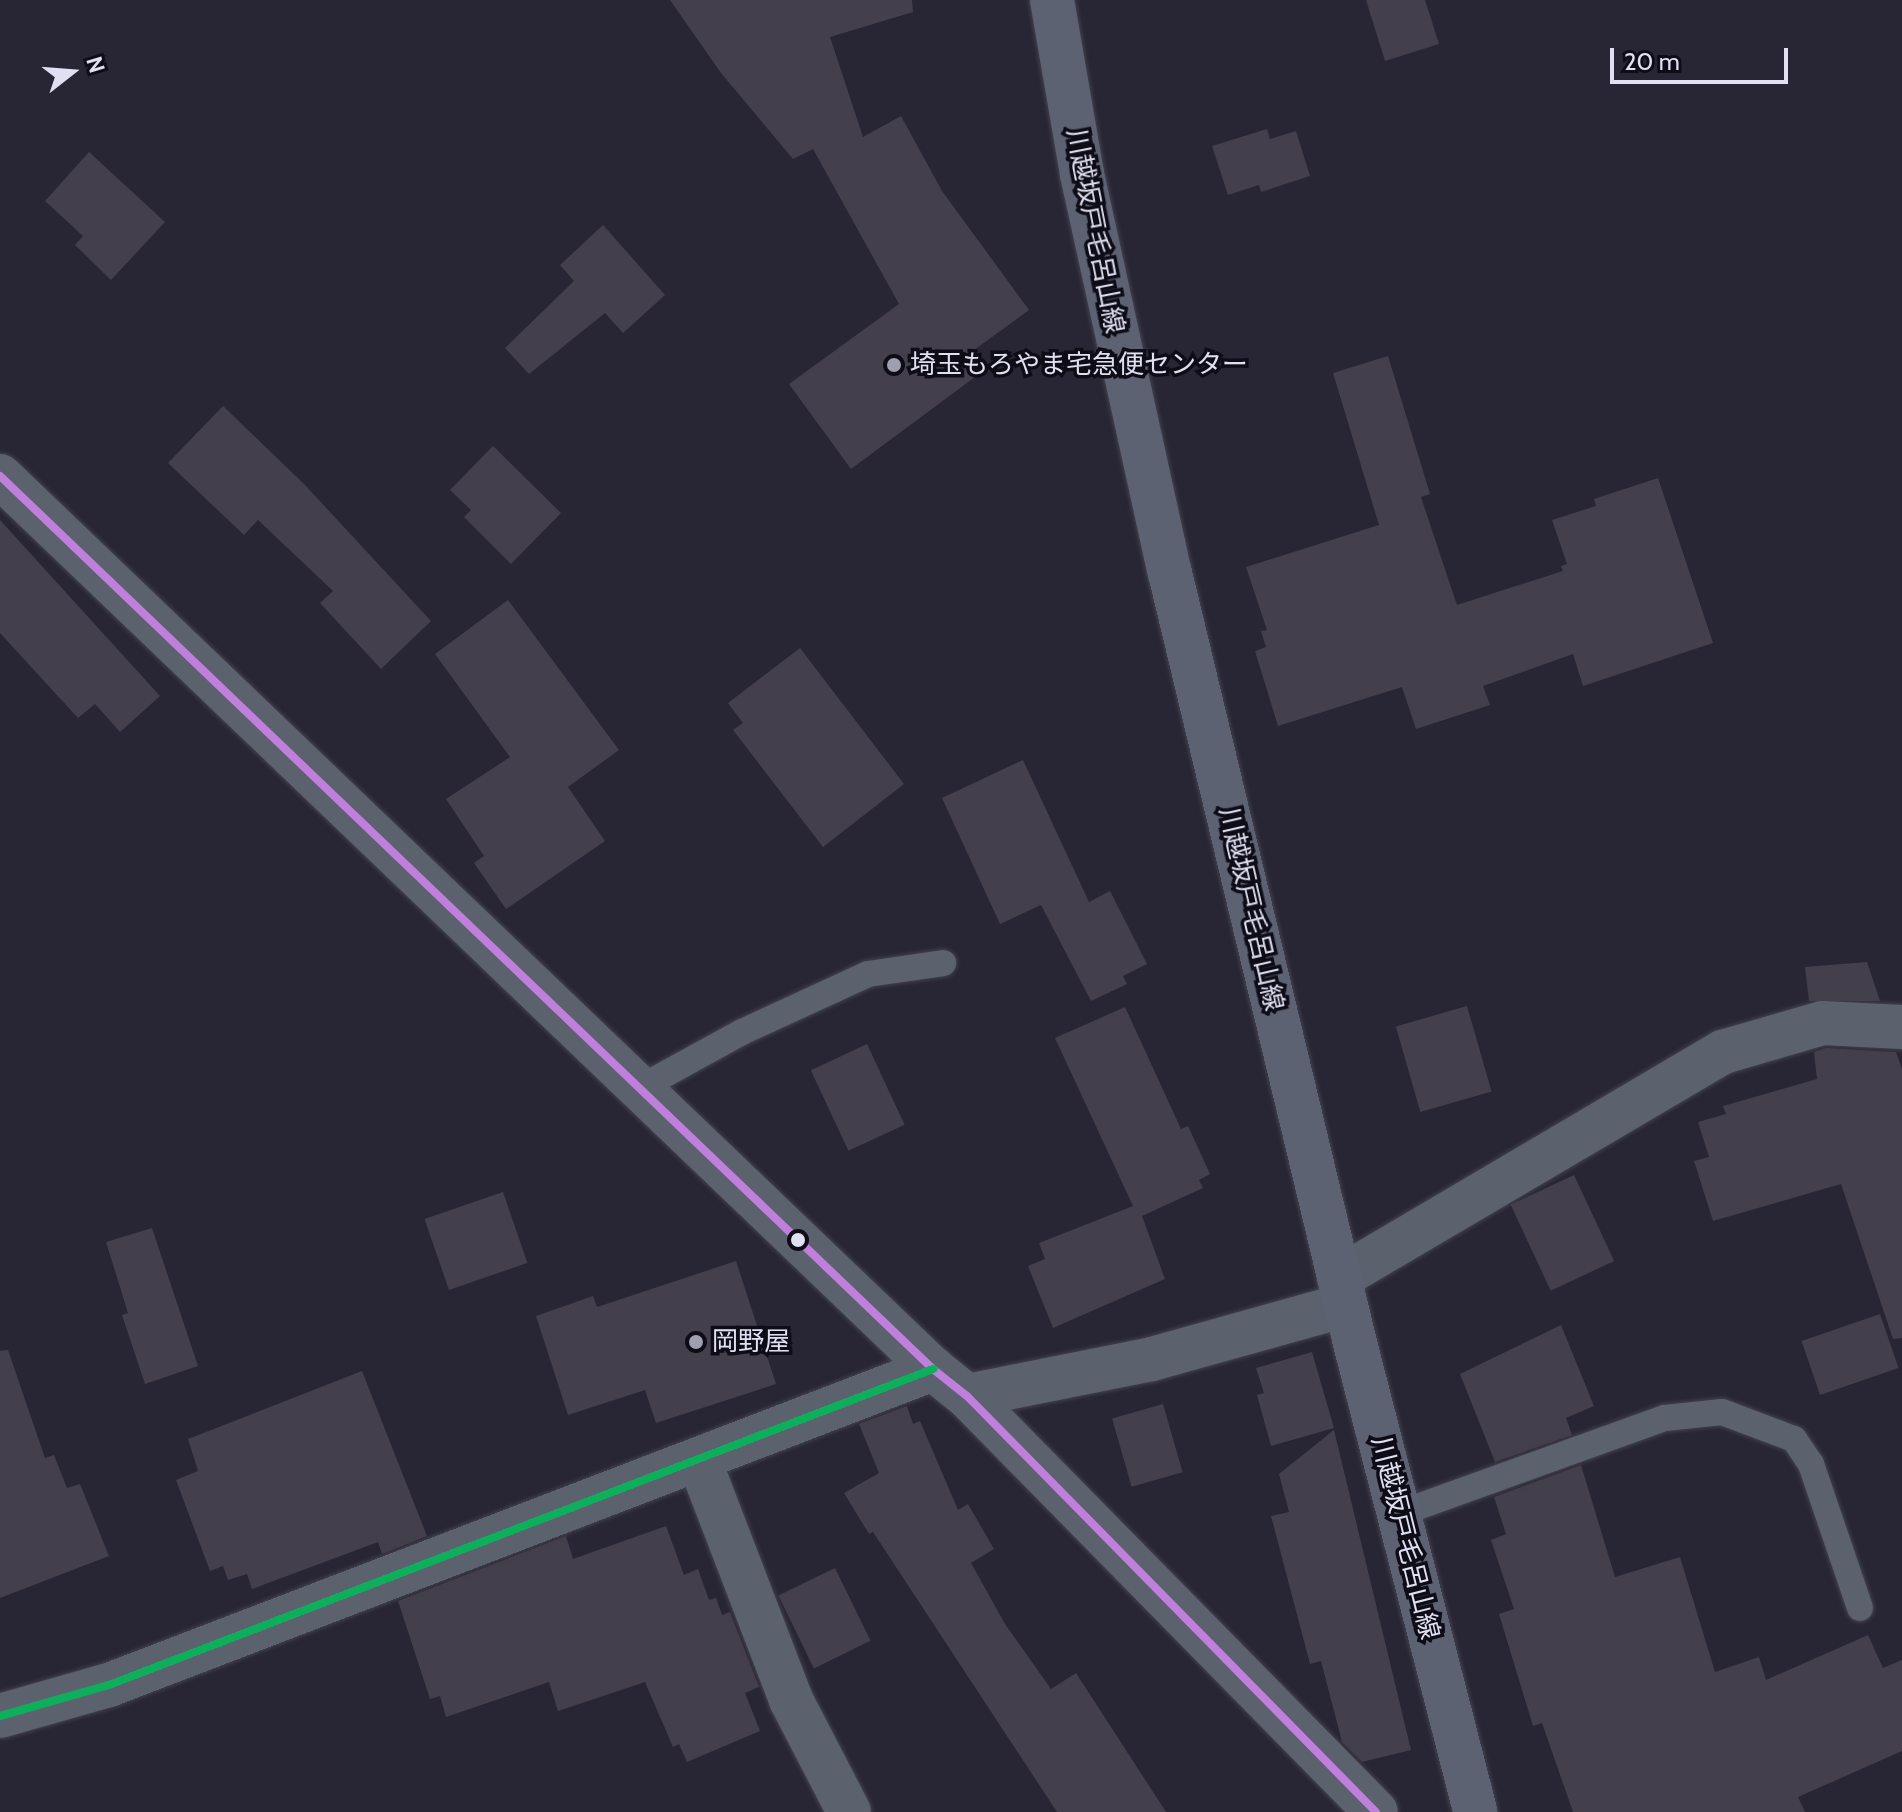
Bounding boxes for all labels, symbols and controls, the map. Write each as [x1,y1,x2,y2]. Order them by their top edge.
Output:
north arrow [32,32,112,112]
scale bar [1614,32,1792,82]
text: 20 m [1624,47,1680,76]
text: N [80,53,111,76]
street label: 川越坂戸毛呂山線 [1060,126,1130,336]
place label: 埼玉もろやま宅急便センター [910,349,1248,381]
marker: 埼玉もろやま宅急便センター [885,356,903,374]
street label: 川越坂戸毛呂山線 [1212,804,1290,1014]
unlabelled marker [790,1232,806,1248]
place label: 岡野屋 [712,1326,790,1358]
marker: 岡野屋 [687,1333,705,1351]
street label: 川越坂戸毛呂山線 [1365,1433,1445,1643]

